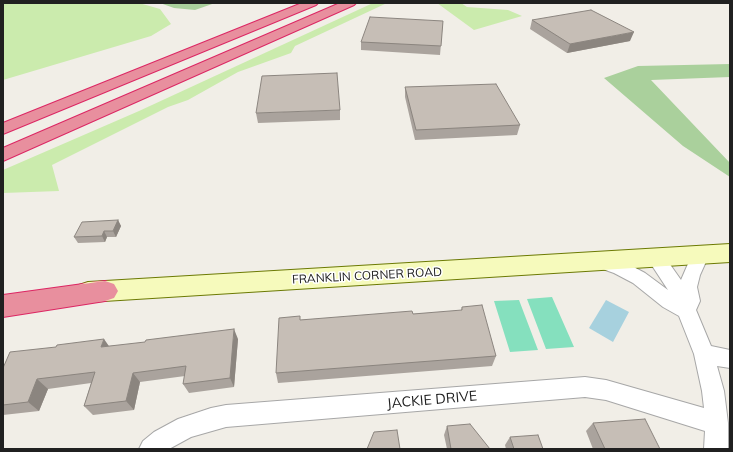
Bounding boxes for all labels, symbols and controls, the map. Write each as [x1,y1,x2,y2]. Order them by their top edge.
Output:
street label: FRANKLIN CORNER ROAD [292,265,442,287]
street label: JACKIE DRIVE [386,388,478,412]

